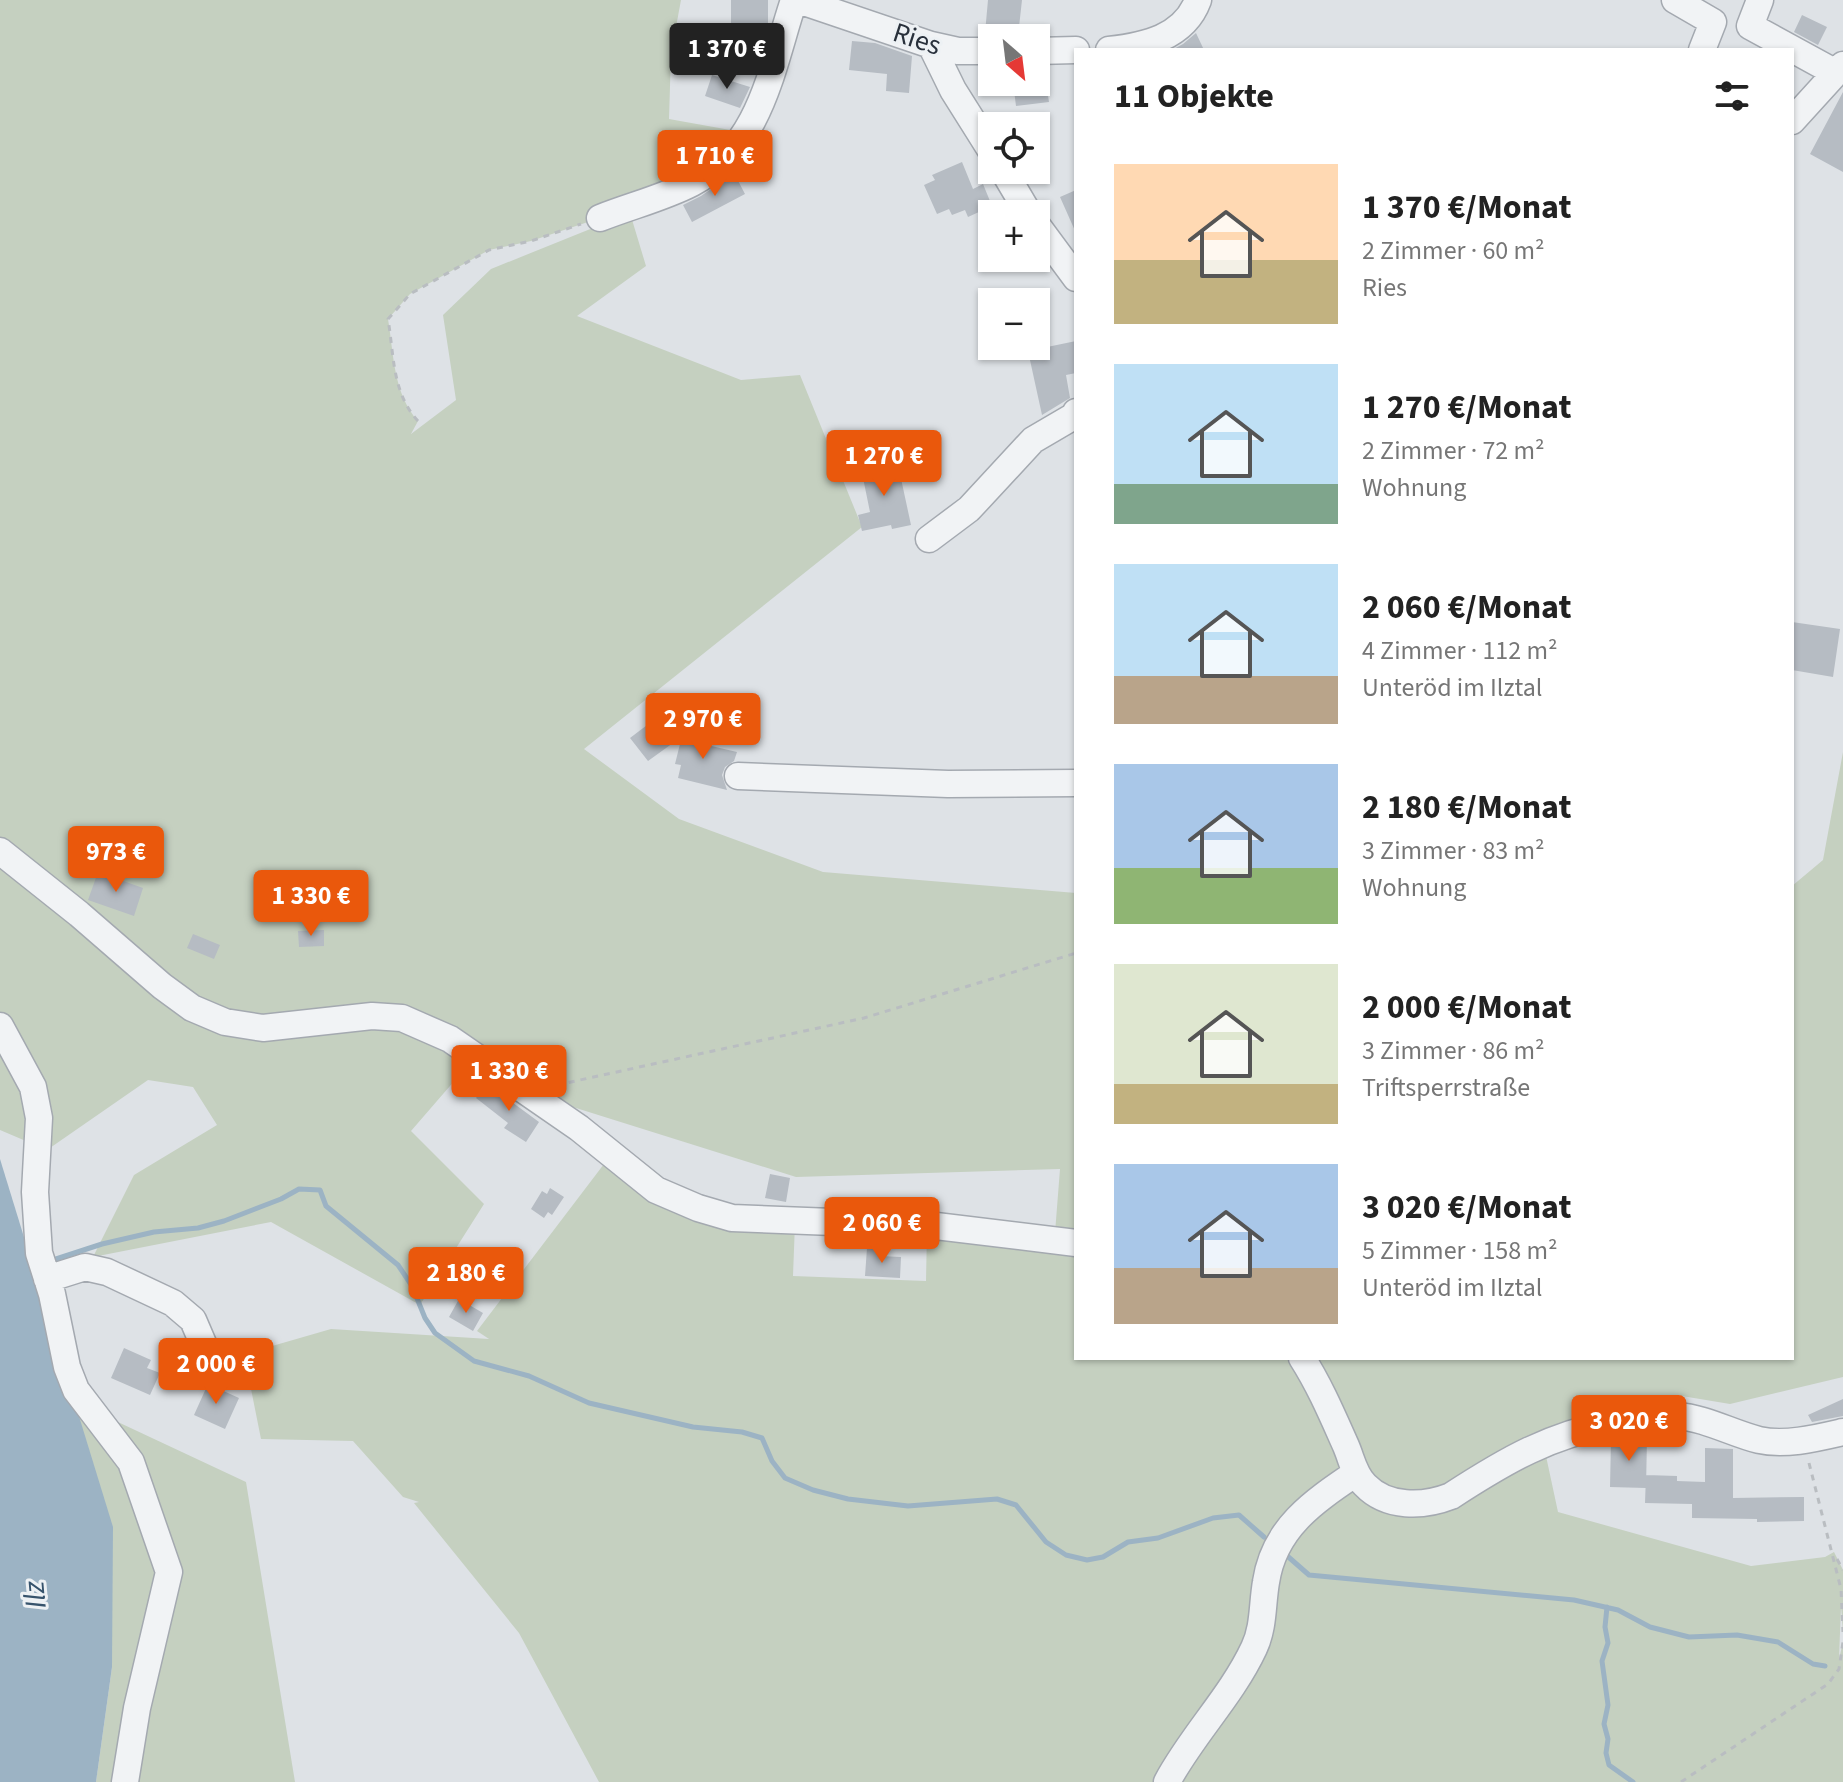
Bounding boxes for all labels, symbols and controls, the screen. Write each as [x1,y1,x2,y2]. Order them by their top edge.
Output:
street label: Ries [888,12,946,66]
pin: 1 370 € [653,23,801,91]
north arrow [978,24,1050,96]
map controls [978,24,1050,360]
text: 1 370 € [687,30,767,67]
text: 11 Objekte [1114,72,1274,121]
icon: filters [1710,74,1754,118]
button: locate [978,112,1050,184]
pin: 1 710 € [641,130,789,198]
text: 1 710 € [675,137,755,174]
text: 1 370 €/Monat [1362,183,1571,232]
icon: home [1178,196,1274,292]
button: + [978,200,1050,272]
text: 2 Zimmer · 60 m² [1362,232,1545,269]
text: Ries [1362,269,1407,306]
button: − [978,288,1050,360]
text: 1 270 €/Monat [1362,383,1571,432]
icon: home [1178,396,1274,492]
pin: 1 270 € [810,430,958,498]
text: 2 Zimmer · 72 m² [1362,432,1545,469]
text: 1 270 € [844,437,924,474]
text: Wohnung [1362,469,1466,506]
text: 2 060 €/Monat [1362,583,1571,632]
icon: home [1178,596,1274,692]
text: 4 Zimmer · 112 m² [1362,632,1558,669]
text: Unteröd im Ilztal [1362,669,1542,706]
pin: 2 970 € [629,693,777,761]
text: 2 970 € [663,700,743,737]
text: 2 180 €/Monat [1362,783,1571,832]
icon: home [1178,796,1274,892]
pin: 973 € [60,826,172,894]
text: 3 Zimmer · 83 m² [1362,832,1545,869]
text: 973 € [86,833,146,870]
text: Wohnung [1362,869,1466,906]
pin: 1 330 € [237,870,385,938]
text: 1 330 € [271,877,351,914]
text: 2 000 €/Monat [1362,983,1571,1032]
icon: home [1178,996,1274,1092]
text: 3 Zimmer · 86 m² [1362,1032,1545,1069]
pin: 1 330 € [435,1045,583,1113]
text: 1 330 € [469,1052,549,1089]
text: Triftsperrstraße [1362,1069,1530,1106]
text: 3 020 €/Monat [1362,1183,1571,1232]
icon: home [1178,1196,1274,1292]
pin: 2 060 € [808,1197,956,1265]
text: 2 060 € [842,1204,922,1241]
text: 5 Zimmer · 158 m² [1362,1232,1558,1269]
pin: 2 180 € [392,1247,540,1315]
text: 2 180 € [426,1254,506,1291]
text: Unteröd im Ilztal [1362,1269,1542,1306]
pin: 2 000 € [142,1338,290,1406]
text: 2 000 € [176,1345,256,1382]
pin: 3 020 € [1555,1395,1703,1463]
text: 3 020 € [1589,1402,1669,1439]
water label: Ilz [12,1579,58,1610]

